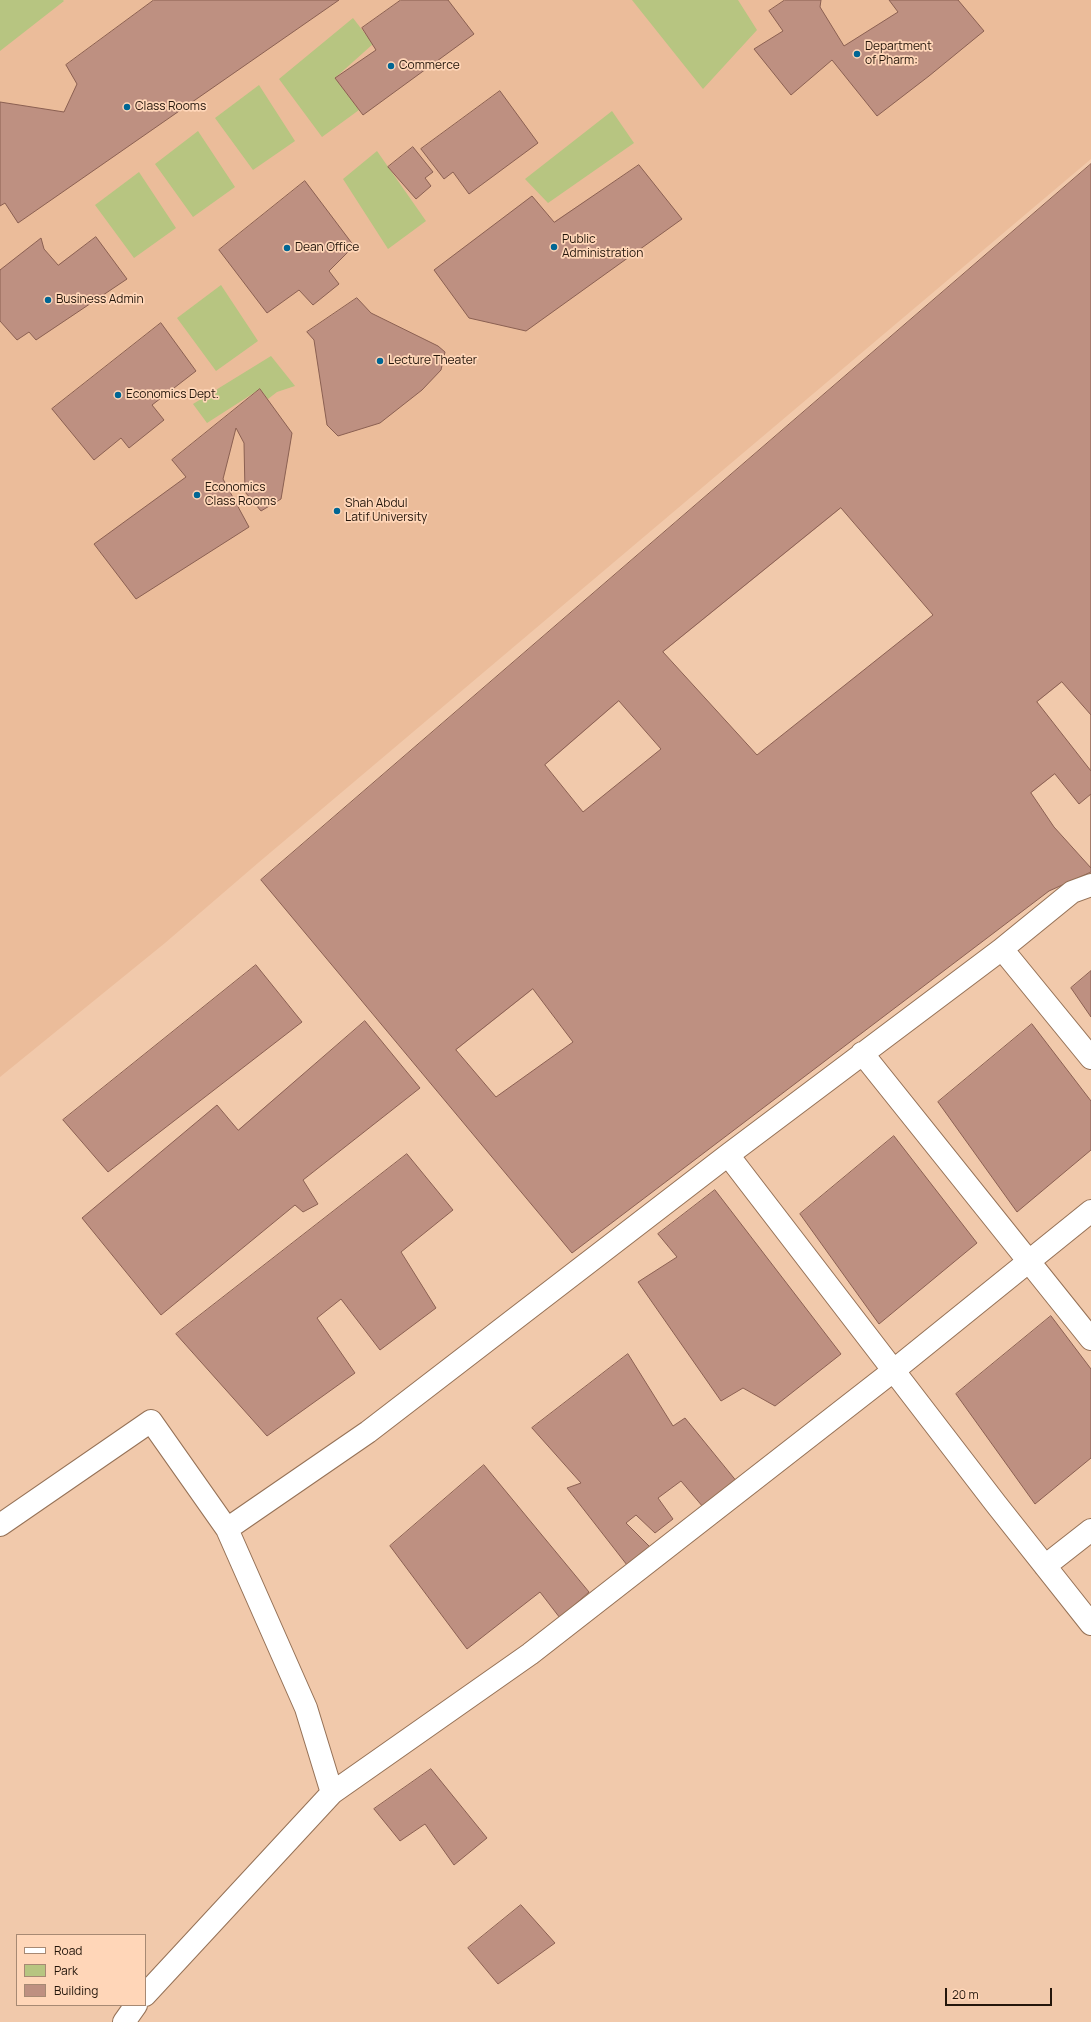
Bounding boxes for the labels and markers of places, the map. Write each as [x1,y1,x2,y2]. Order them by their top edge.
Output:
place label: Department of Pharm: [865,40,932,68]
marker: Department of Pharm: [852,49,862,59]
place label: Commerce [399,59,460,73]
marker: Commerce [386,61,396,71]
place label: Class Rooms [135,100,206,114]
marker: Class Rooms [122,102,132,112]
place label: Public Administration [562,233,643,261]
place label: Dean Office [295,241,359,255]
marker: Public Administration [549,242,559,252]
marker: Dean Office [282,243,292,253]
place label: Business Admin [56,293,144,307]
marker: Business Admin [43,295,53,305]
place label: Lecture Theater [388,354,477,368]
marker: Lecture Theater [375,356,385,366]
place label: Economics Dept. [126,388,219,402]
marker: Economics Dept. [113,390,123,400]
place label: Economics Class Rooms [205,481,276,509]
marker: Economics Class Rooms [192,490,202,500]
place label: Shah Abdul Latif University [345,497,427,525]
marker: Shah Abdul Latif University [332,506,342,516]

